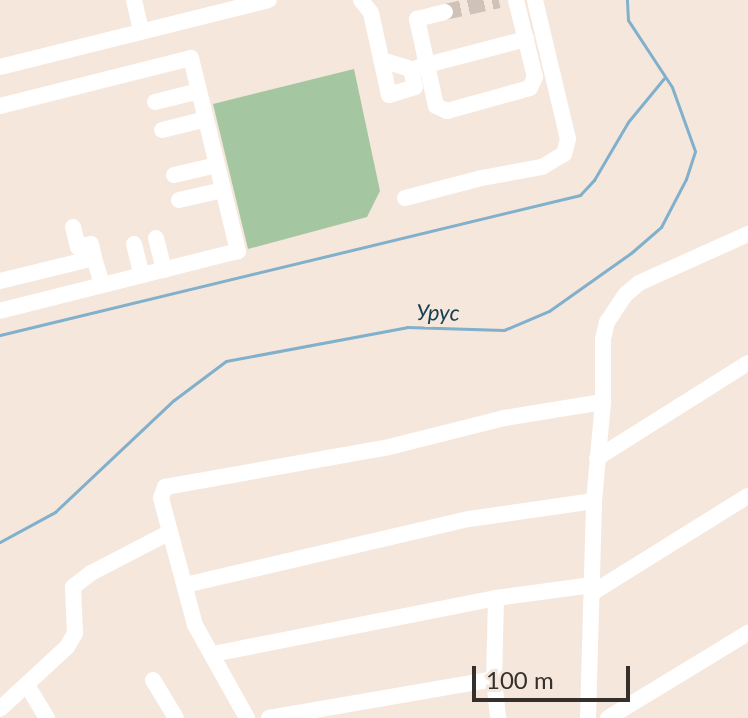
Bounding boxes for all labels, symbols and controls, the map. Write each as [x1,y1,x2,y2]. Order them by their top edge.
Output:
water label: Урус [416,298,460,326]
scale bar [476,650,634,700]
text: 100 m [486,665,554,694]

